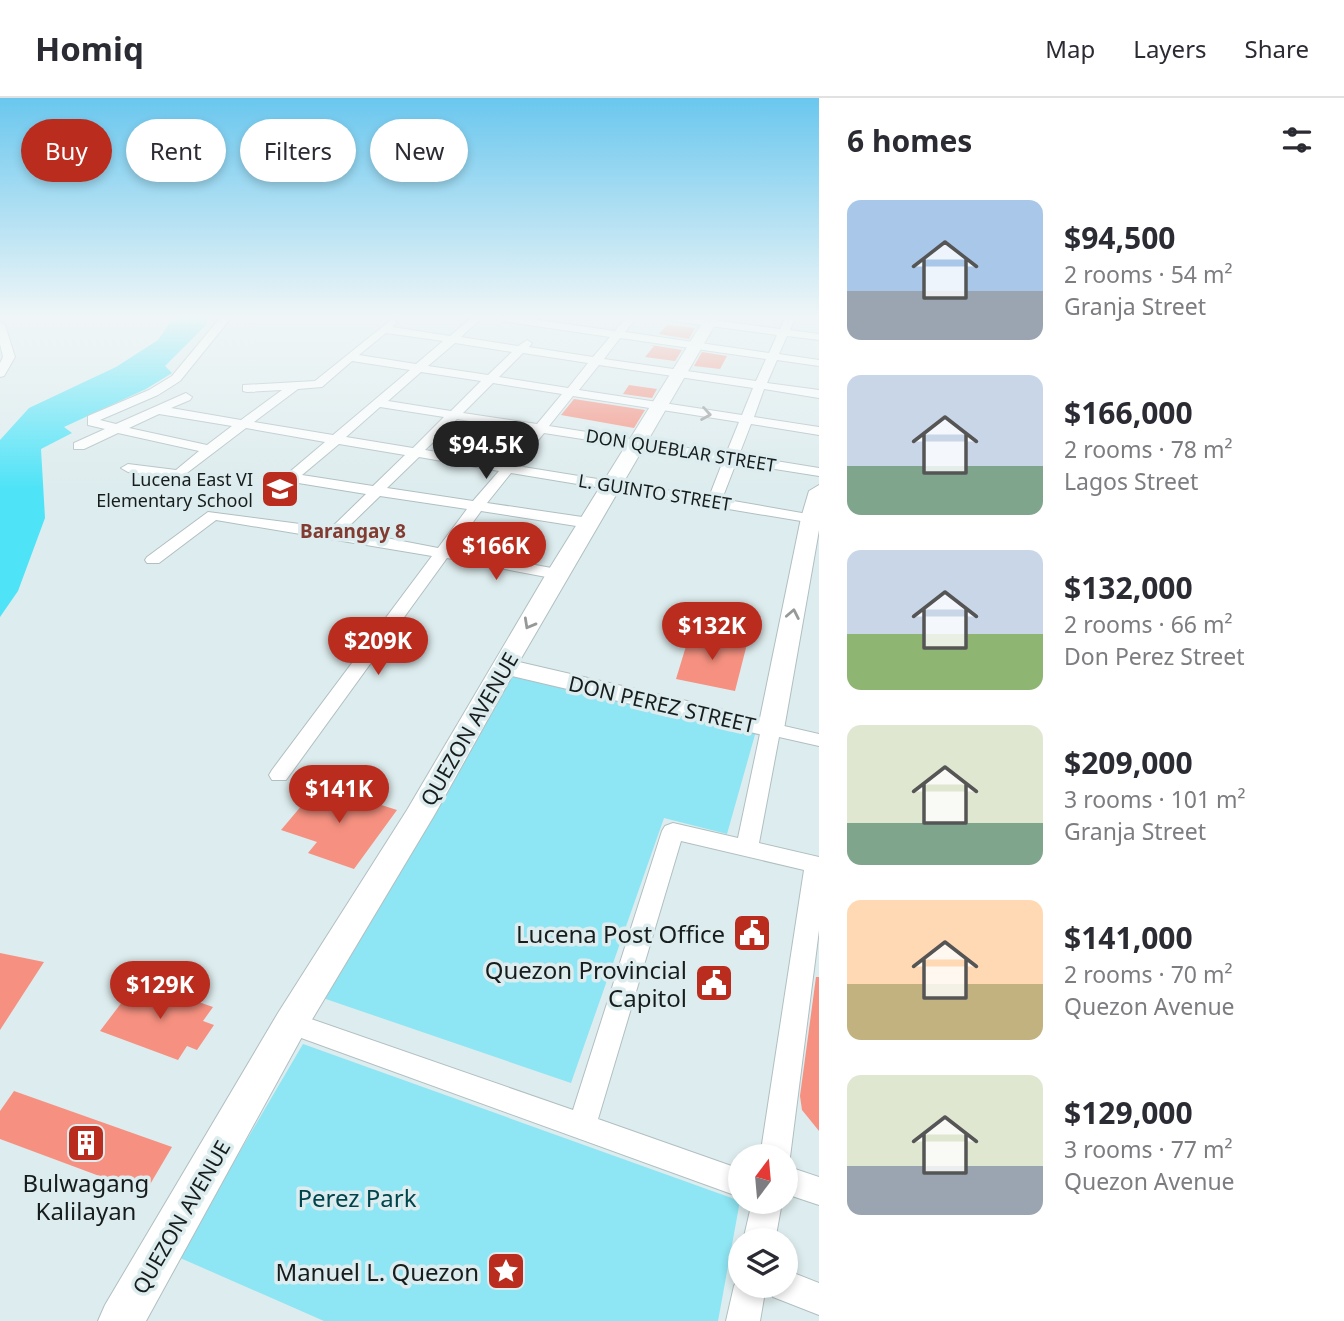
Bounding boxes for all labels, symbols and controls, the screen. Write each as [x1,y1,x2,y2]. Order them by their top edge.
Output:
text: Homiq [35,26,144,71]
text: Map [1045,32,1095,65]
text: Layers [1133,32,1207,65]
text: Share [1245,32,1309,65]
chip: Buy [21,119,112,182]
chip: Rent [126,119,226,182]
chip: Filters [240,119,356,182]
chip: New [370,119,468,182]
text: 6 homes [847,120,972,161]
icon: filters [1278,121,1316,159]
text: $94,500 [1064,217,1176,258]
icon: home [903,228,987,312]
text: 2 rooms · 54 m² [1064,258,1233,290]
text: Granja Street [1064,290,1206,322]
text: $166,000 [1064,392,1193,433]
icon: home [903,403,987,487]
one-way arrow [700,406,712,421]
pin: $94.5K [429,422,543,481]
street label: DON QUEBLAR STREET [584,423,778,477]
text: $94.5K [449,428,523,460]
text: 2 rooms · 78 m² [1064,433,1233,465]
text: Lagos Street [1064,465,1198,497]
place label: Lucena East VI Elementary School [96,467,253,512]
school or university icon: Lucena East VI Elementary School [259,468,301,510]
street label: L. GUINTO STREET [577,468,733,516]
district label: Barangay 8 [300,518,406,544]
pin: $166K [447,522,545,582]
text: $166K [462,529,530,561]
text: $132,000 [1064,567,1193,608]
icon: home [903,578,987,662]
pin: $132K [663,602,761,662]
one-way arrow [785,608,800,620]
text: 2 rooms · 66 m² [1064,608,1233,640]
text: $132K [678,609,746,641]
one-way arrow [524,617,538,629]
pin: $209K [329,618,427,677]
text: $209K [344,624,412,656]
text: Don Perez Street [1064,640,1245,672]
street label: QUEZON AVENUE [414,647,524,811]
street label: DON PEREZ STREET [566,669,759,739]
text: $209,000 [1064,742,1193,783]
icon: home [903,753,987,837]
pin: $141K [290,766,388,825]
text: $141K [305,772,373,804]
text: 3 rooms · 101 m² [1064,783,1246,815]
text: Granja Street [1064,815,1206,847]
public building icon: Lucena Post Office [731,912,773,954]
place label: Lucena Post Office [516,917,725,950]
text: $141,000 [1064,917,1193,958]
icon: home [903,928,987,1012]
place label: Quezon Provincial Capitol [485,953,687,1014]
text: 2 rooms · 70 m² [1064,958,1233,990]
pin: $129K [111,962,209,1021]
public building icon: Quezon Provincial Capitol [693,962,735,1004]
text: $129K [126,968,194,1000]
text: Quezon Avenue [1064,990,1235,1022]
text: $129,000 [1064,1092,1193,1133]
icon: home [903,1103,987,1187]
building icon: Bulwagang Kalilayan [65,1122,107,1164]
text: 3 rooms · 77 m² [1064,1133,1233,1165]
street label: QUEZON AVENUE [126,1135,236,1299]
north arrow [728,1144,798,1214]
map controls [728,1144,798,1298]
text: Quezon Avenue [1064,1165,1235,1197]
place label: Bulwagang Kalilayan [23,1166,149,1227]
park label: Perez Park [297,1181,417,1214]
button: layers [728,1228,798,1298]
place icon: Manuel L. Quezon [485,1250,527,1292]
place label: Manuel L. Quezon [275,1255,479,1288]

